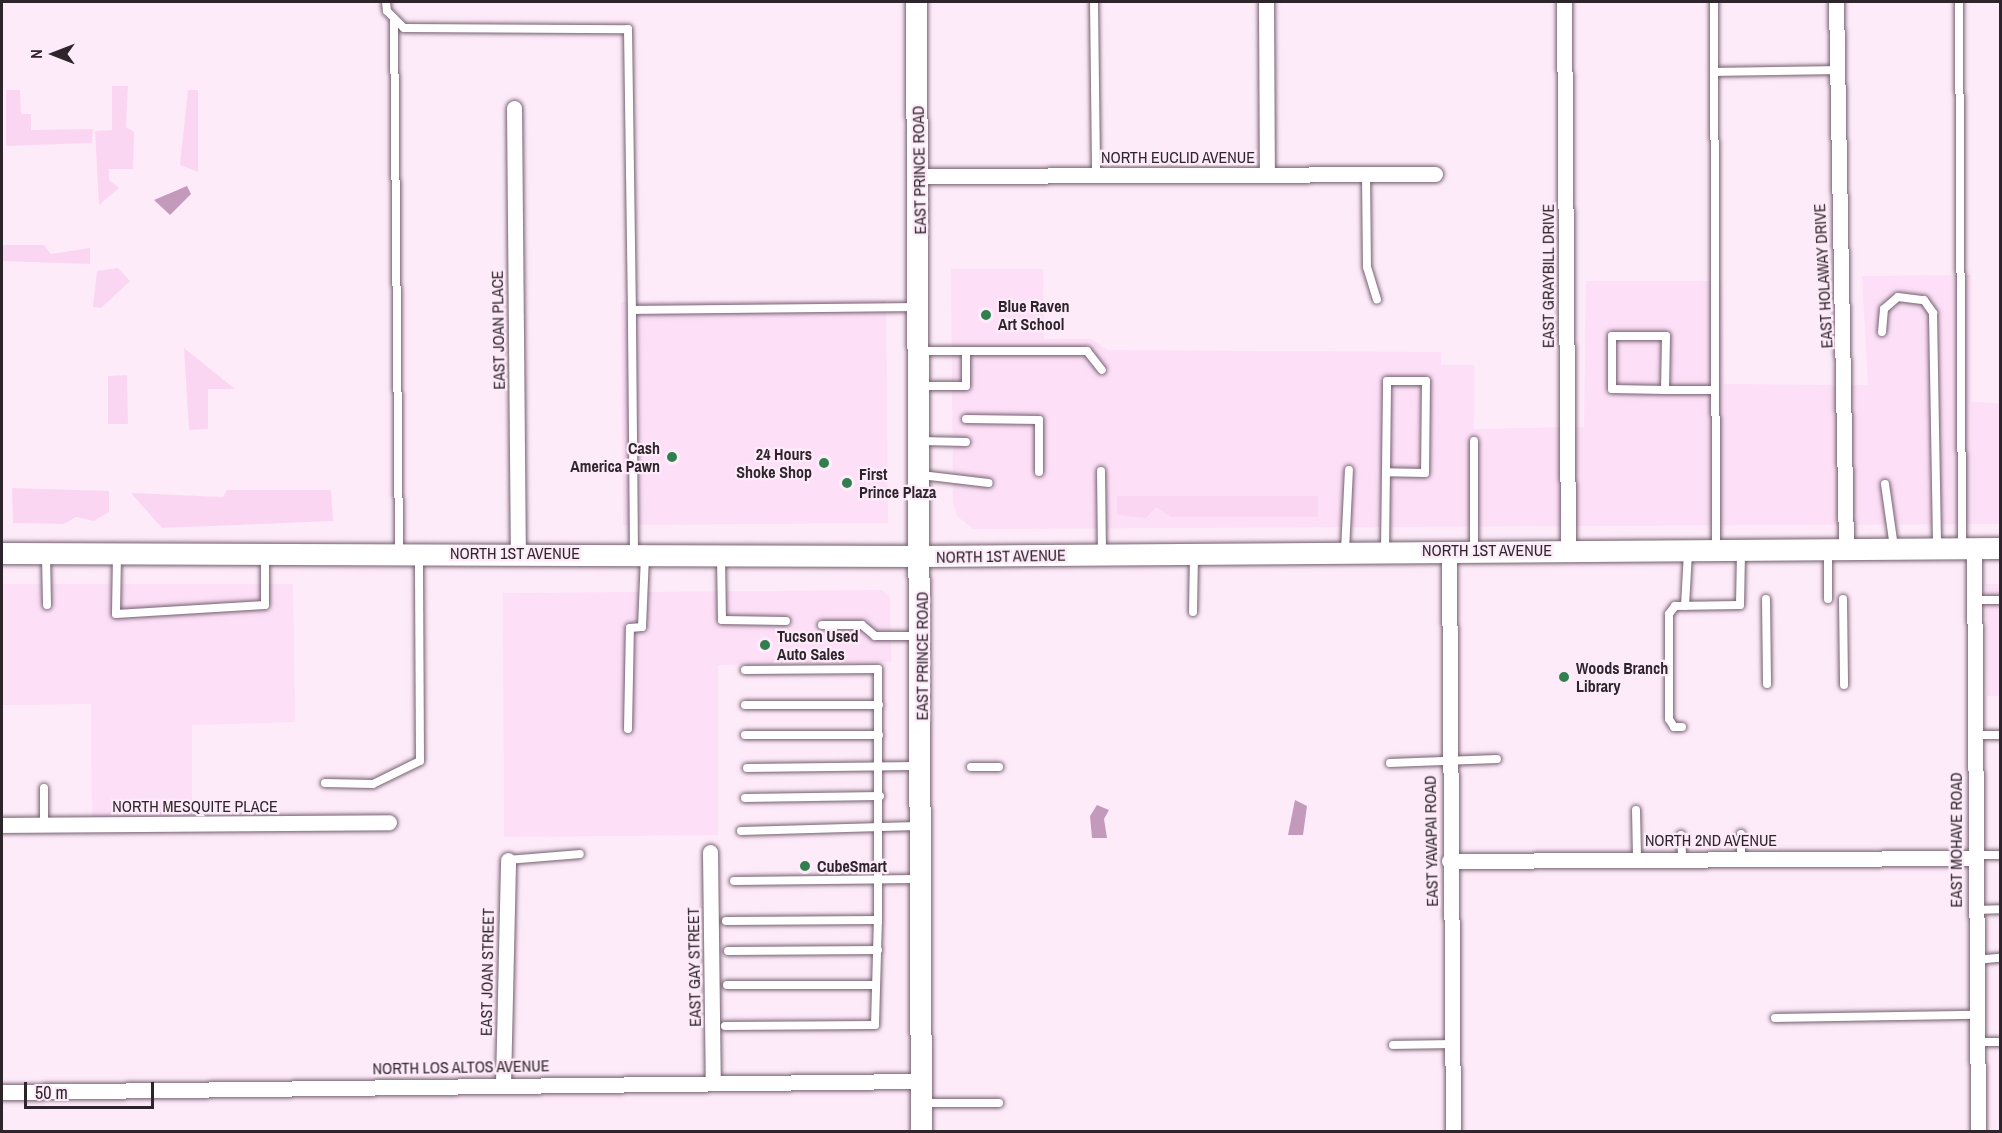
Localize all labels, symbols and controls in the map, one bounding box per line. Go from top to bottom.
north arrow [24,24,84,84]
text: N [25,49,47,59]
street label: EAST PRINCE ROAD [908,105,930,235]
street label: NORTH EUCLID AVENUE [1101,147,1255,167]
street label: EAST HOLAWAY DRIVE [1810,203,1836,349]
street label: EAST GRAYBILL DRIVE [1538,204,1558,348]
street label: EAST JOAN PLACE [487,270,509,390]
place label: Blue Raven Art School [998,296,1069,334]
marker: Blue Raven Art School [979,308,993,322]
place label: Cash America Pawn [570,438,660,476]
place label: 24 Hours Shoke Shop [736,444,812,482]
marker: Cash America Pawn [665,450,679,464]
marker: 24 Hours Shoke Shop [817,456,831,470]
place label: First Prince Plaza [859,464,936,502]
marker: First Prince Plaza [840,476,854,490]
street label: NORTH 1ST AVENUE [1422,540,1552,560]
street label: NORTH 1ST AVENUE [450,543,580,563]
street label: NORTH 1ST AVENUE [935,545,1067,567]
street label: EAST PRINCE ROAD [912,591,932,721]
place label: Tucson Used Auto Sales [777,626,858,664]
marker: Tucson Used Auto Sales [758,638,772,652]
place label: Woods Branch Library [1576,658,1668,696]
marker: Woods Branch Library [1557,670,1571,684]
street label: EAST MOHAVE ROAD [1946,772,1966,908]
street label: EAST YAVAPAI ROAD [1420,775,1442,907]
street label: NORTH MESQUITE PLACE [112,796,278,816]
street label: NORTH 2ND AVENUE [1645,830,1777,850]
place label: CubeSmart [817,856,887,876]
marker: CubeSmart [798,859,812,873]
street label: EAST GAY STREET [683,907,705,1027]
street label: EAST JOAN STREET [476,908,498,1036]
street label: NORTH LOS ALTOS AVENUE [372,1056,550,1078]
scale bar [27,1070,158,1108]
text: 50 m [35,1080,68,1105]

